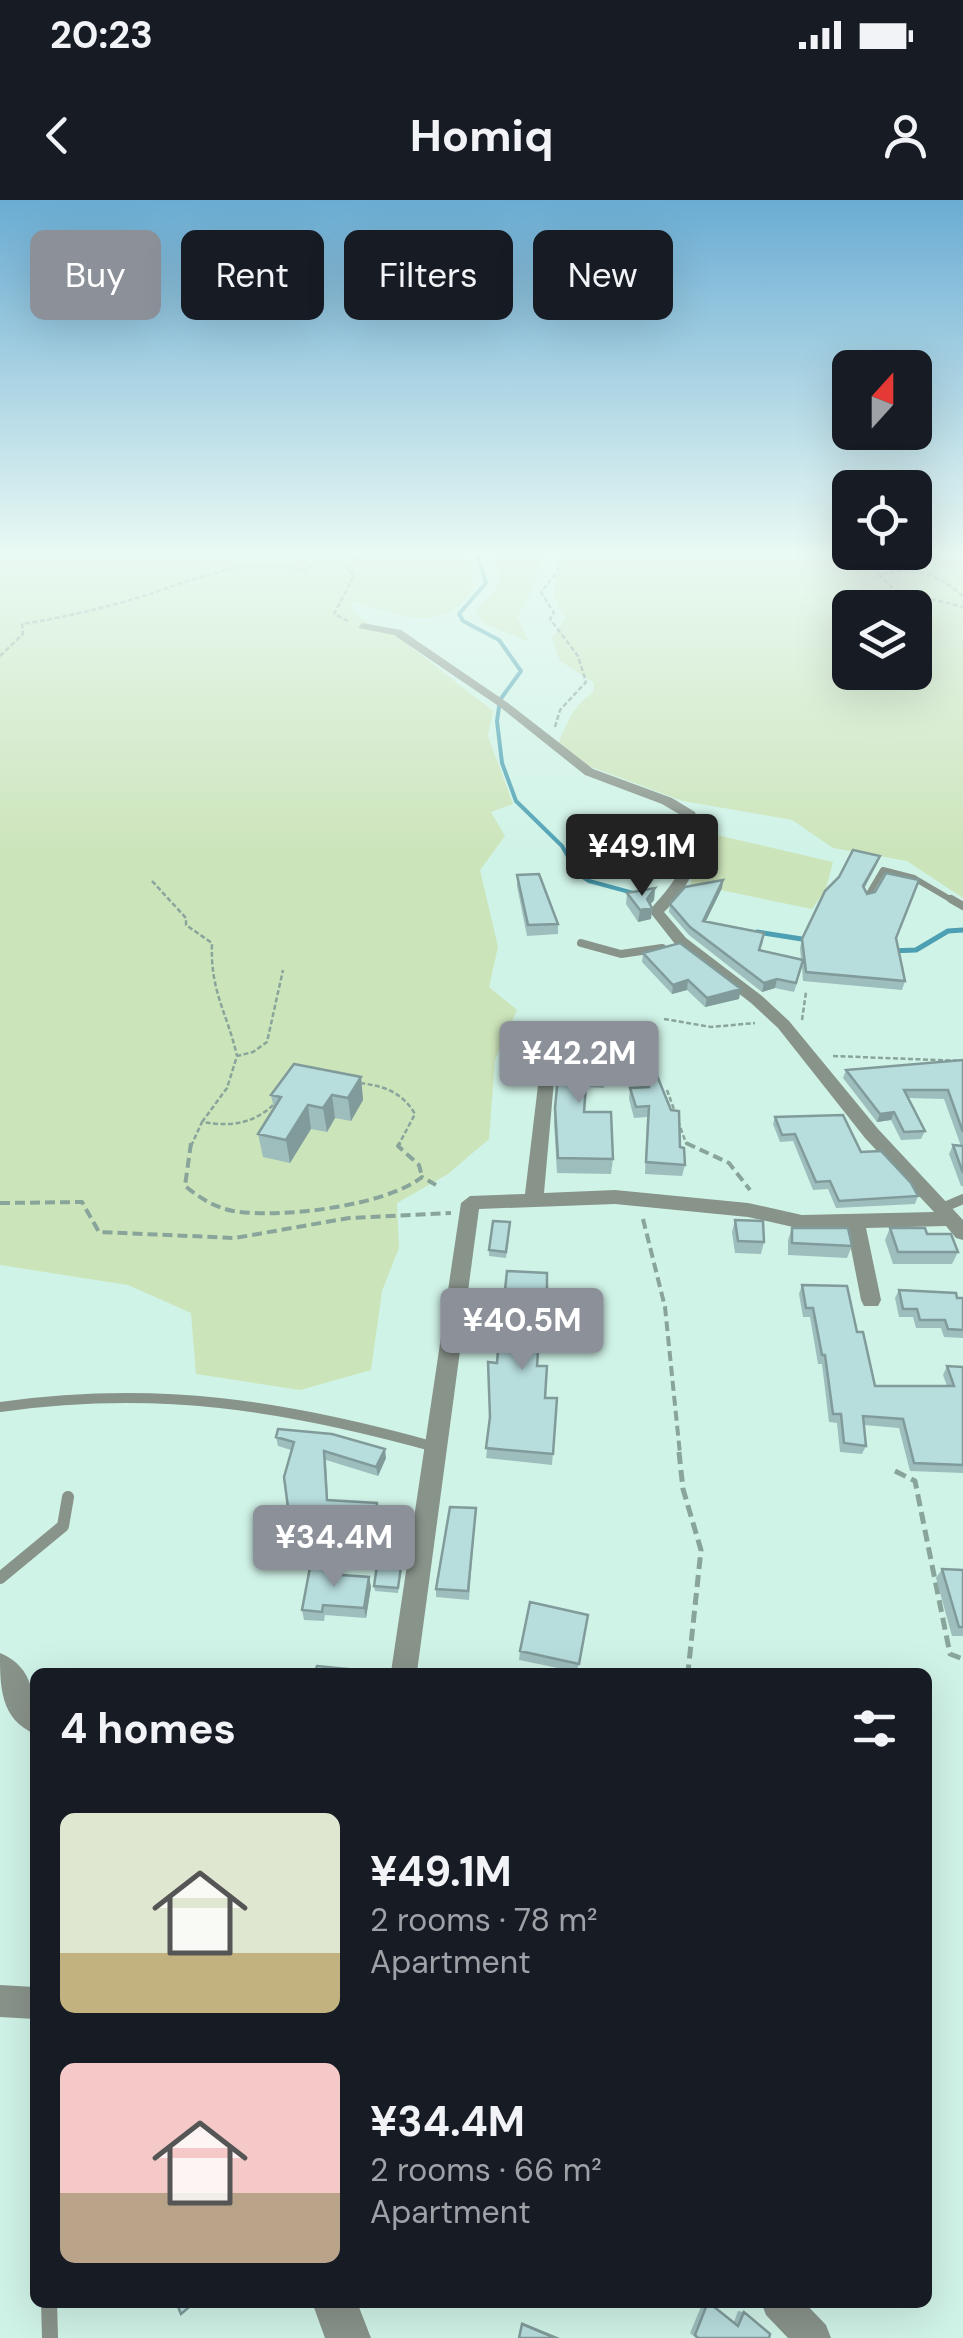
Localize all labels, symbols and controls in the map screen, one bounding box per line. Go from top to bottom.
text: 20:23 [50,10,153,60]
text: Homiq [410,106,553,165]
icon: back [30,108,85,163]
icon: person [878,108,933,163]
chip: Buy [30,230,161,320]
chip: Rent [181,230,324,320]
chip: Filters [344,230,513,320]
chip: New [533,230,673,320]
north arrow [832,350,932,450]
map controls [832,350,932,690]
button: locate [832,470,932,570]
button: layers [832,590,932,690]
pin: ¥49.1M [561,814,723,899]
text: ¥49.1M [588,825,696,867]
pin: ¥42.2M [498,1021,660,1106]
text: ¥42.2M [522,1032,636,1074]
pin: ¥40.5M [441,1288,603,1373]
text: ¥40.5M [462,1299,582,1341]
pin: ¥34.4M [253,1505,415,1590]
text: ¥34.4M [275,1516,393,1558]
text: 4 homes [60,1701,236,1756]
icon: filters [847,1701,902,1756]
text: ¥49.1M [370,1844,512,1899]
icon: home [140,1853,260,1973]
text: 2 rooms · 78 m² [370,1899,598,1941]
text: Apartment [370,1941,531,1983]
text: ¥34.4M [370,2094,525,2149]
icon: home [140,2103,260,2223]
text: 2 rooms · 66 m² [370,2149,602,2191]
text: Apartment [370,2191,531,2233]

